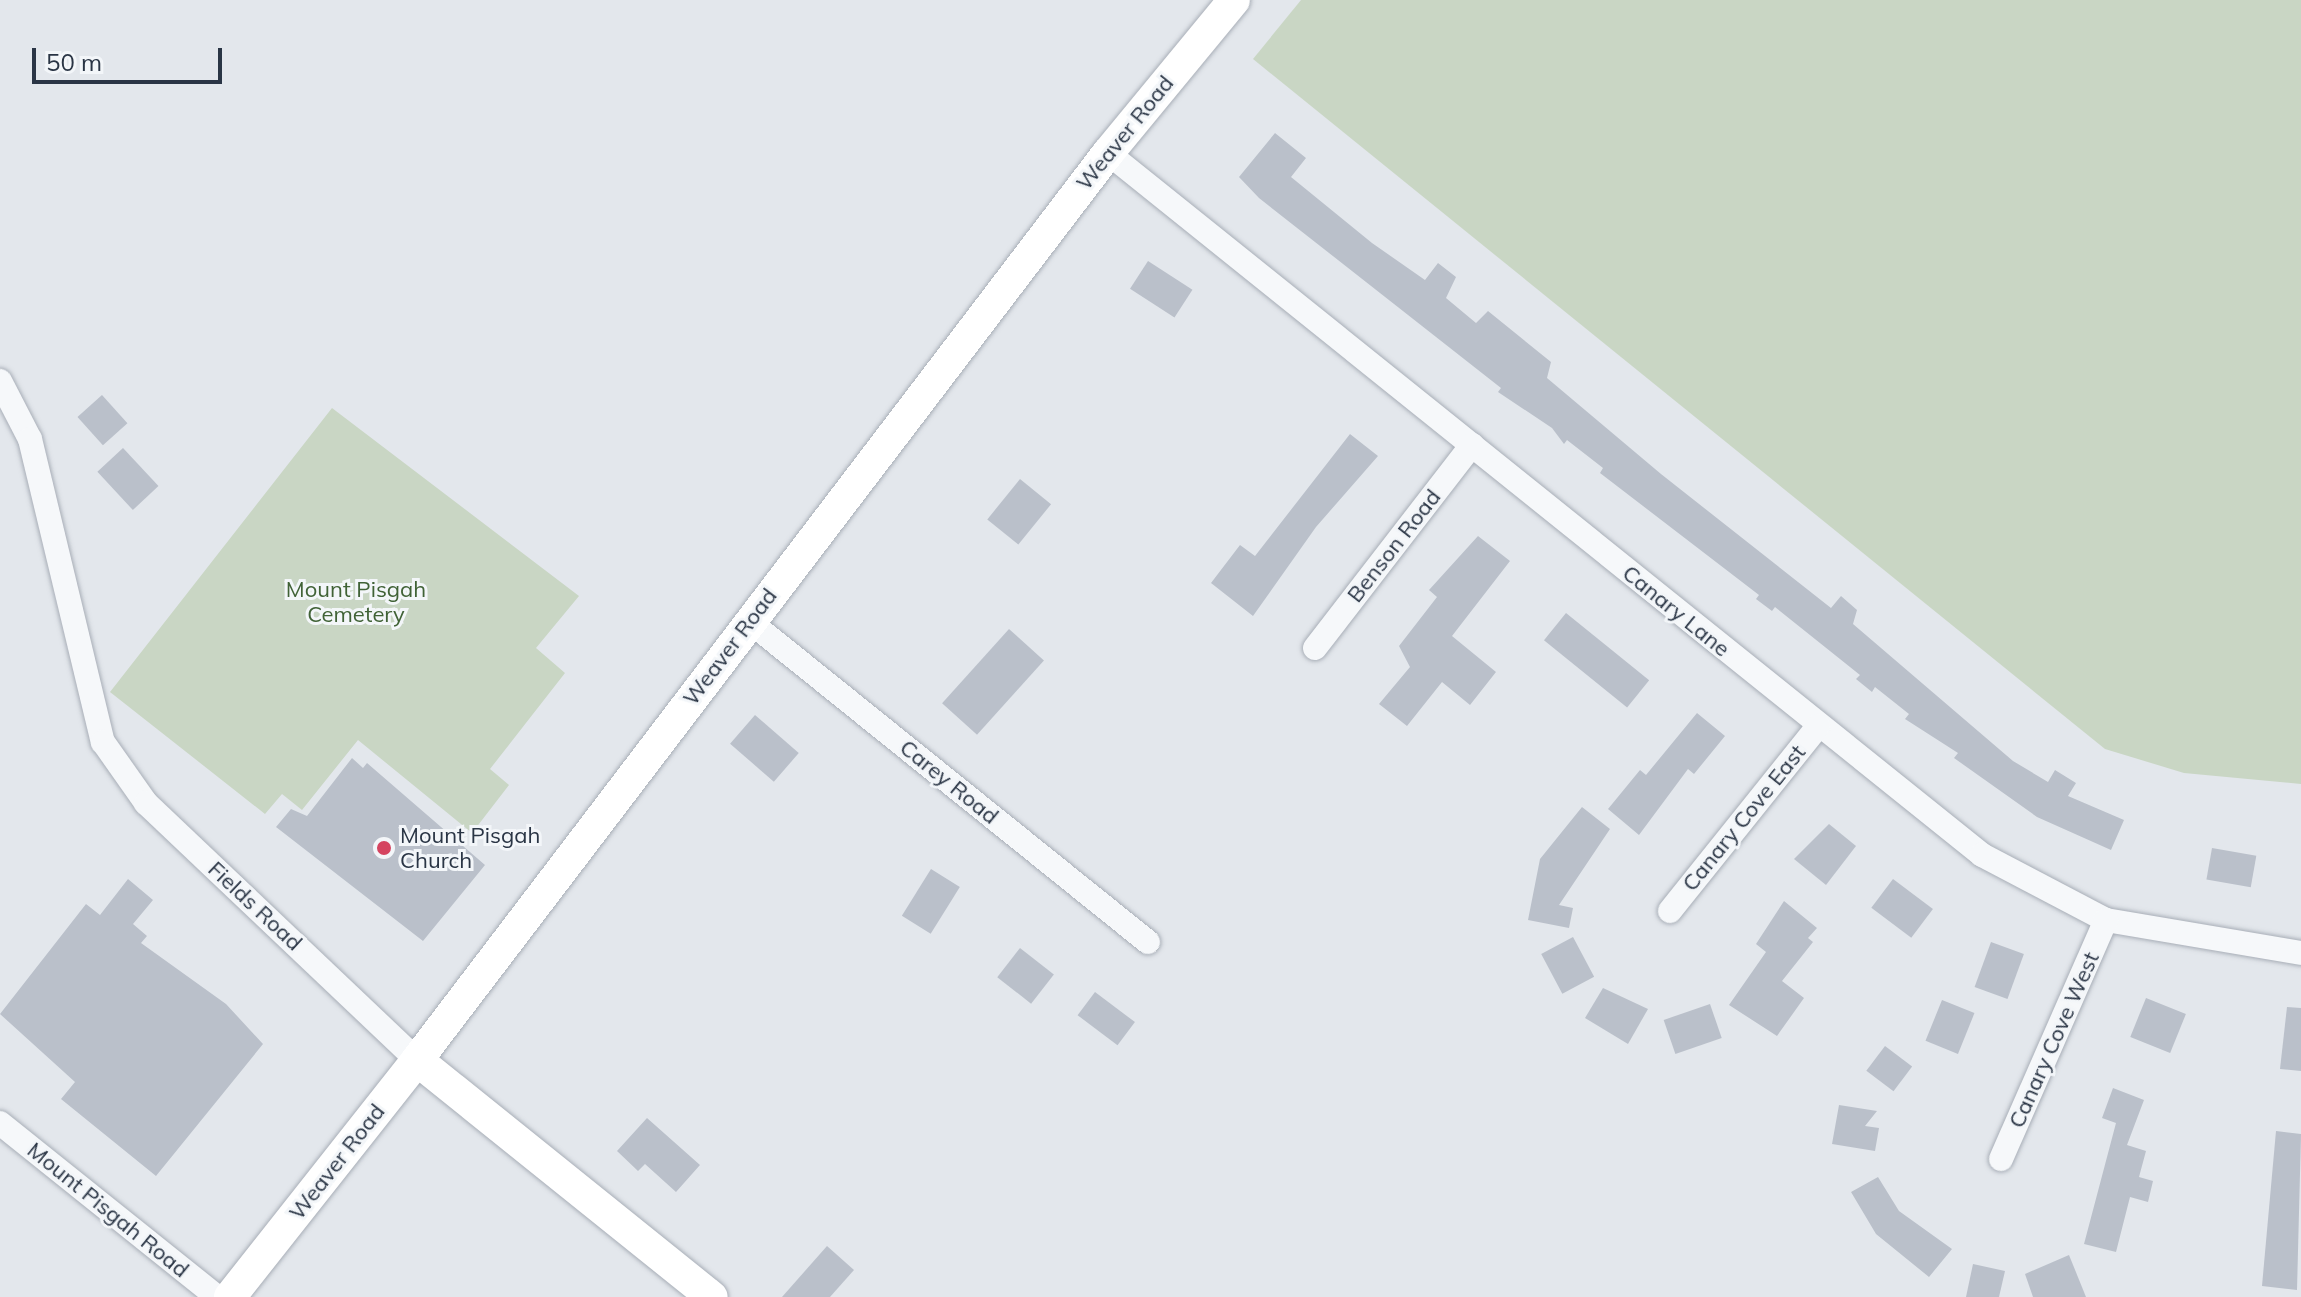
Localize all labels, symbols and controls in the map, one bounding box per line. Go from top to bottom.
scale bar [36,32,226,82]
text: 50 m [46,47,102,77]
street label: Weaver Road [1071,71,1179,195]
street label: Benson Road [1342,484,1446,608]
street label: Canary Lane [1617,560,1735,662]
park label: Mount Pisgah Cemetery [286,576,426,628]
street label: Weaver Road [678,583,782,711]
street label: Carey Road [894,734,1004,830]
street label: Canary Cove East [1677,740,1811,896]
place label: Mount Pisgah Church [400,822,540,874]
marker: Mount Pisgah Church [375,839,393,857]
street label: Fields Road [203,856,307,956]
street label: Canary Cove West [2003,948,2105,1132]
street label: Weaver Road [284,1099,390,1225]
street label: Mount Pisgah Road [22,1137,194,1283]

